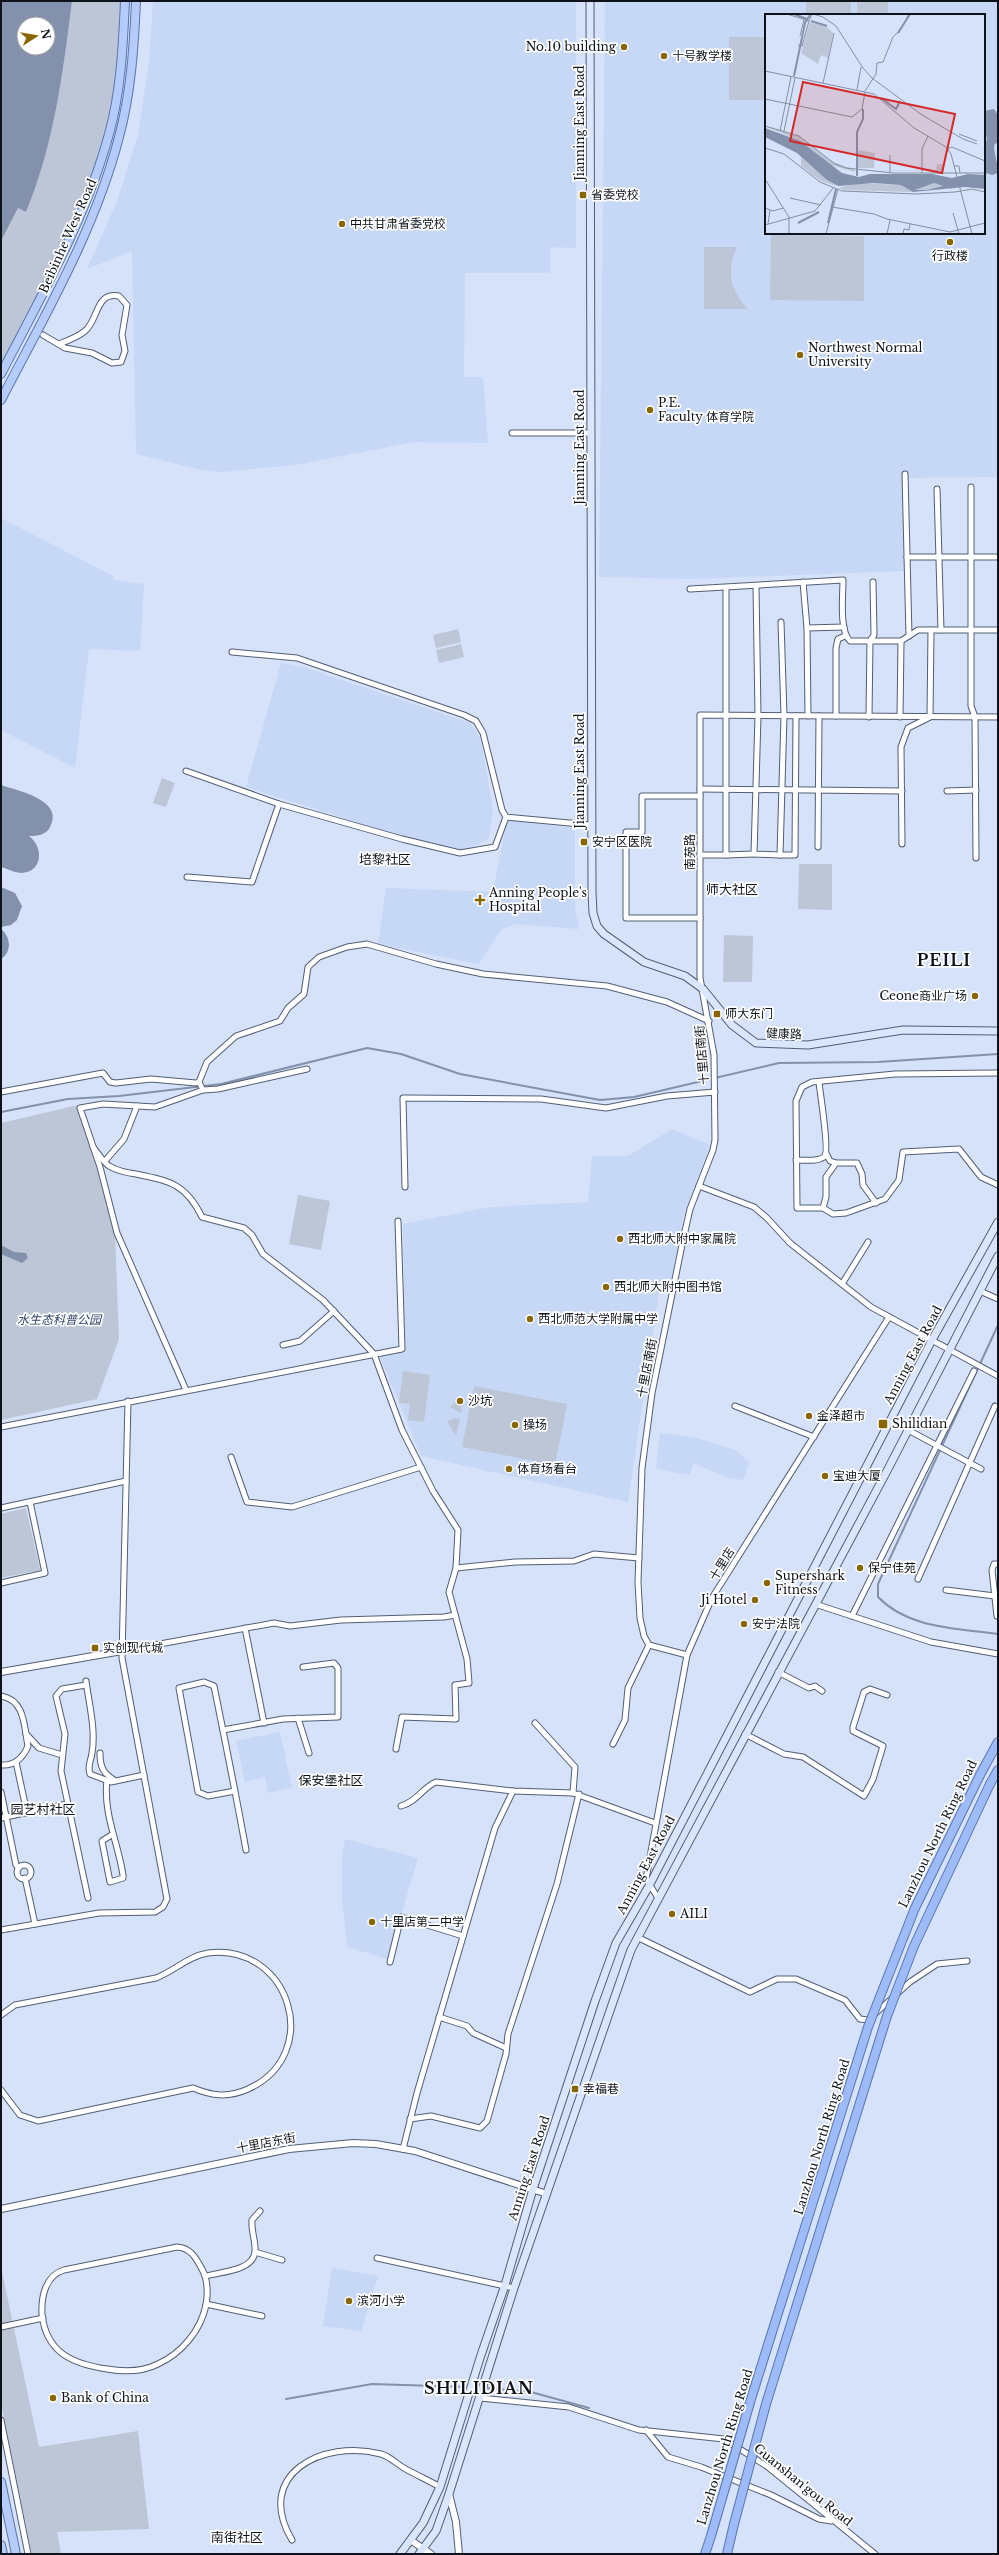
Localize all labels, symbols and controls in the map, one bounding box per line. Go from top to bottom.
inset map [765,14,985,234]
north arrow [16,16,56,56]
text: N [38,27,54,41]
place label: No.10 building [526,39,617,54]
marker: No.10 building [619,42,629,52]
place label: 十号教学楼 [672,48,732,63]
marker: 十号教学楼 [659,51,669,61]
street label: Jianning East Road [572,65,587,183]
street label: Beibinhe West Road [35,176,100,295]
place label: 省委党校 [591,187,639,202]
marker: 省委党校 [578,190,588,200]
place label: 中共甘肃省委党校 [350,216,446,231]
marker: 中共甘肃省委党校 [337,219,347,229]
marker: 行政楼 [945,237,955,247]
place label: 行政楼 [932,248,968,263]
place label: Northwest Normal University [808,340,922,369]
marker: Northwest Normal University [795,350,805,360]
street label: Jianning East Road [572,389,587,507]
place label: P.E. Faculty 体育学院 [658,395,754,424]
marker: P.E. Faculty 体育学院 [645,405,655,415]
street label: Jianning East Road [572,713,587,831]
place label: 安宁区医院 [592,834,652,849]
street label: 南苑路 [682,834,697,870]
marker: 安宁区医院 [579,837,589,847]
district label: 培黎社区 [359,851,411,868]
district label: 师大社区 [706,881,758,898]
place label: Anning People's Hospital [488,885,587,914]
marker: Anning People's Hospital [474,894,486,906]
district label: PEILI [917,950,971,970]
place label: Ceone商业广场 [880,988,967,1003]
marker: Ceone商业广场 [970,991,980,1001]
place label: 师大东门 [725,1006,773,1021]
marker: 师大东门 [712,1009,722,1019]
street label: 十里店南街 [691,1024,712,1086]
street label: 健康路 [766,1025,802,1042]
place label: 西北师大附中家属院 [628,1231,736,1246]
marker: 西北师大附中家属院 [615,1234,625,1244]
place label: 西北师大附中图书馆 [614,1279,722,1294]
marker: 西北师大附中图书馆 [601,1282,611,1292]
street label: Anning East Road [880,1303,945,1407]
place label: 西北师范大学附属中学 [538,1311,658,1326]
park label: 水生态科普公园 [17,1312,103,1327]
marker: 西北师范大学附属中学 [525,1314,535,1324]
street label: 十里店南街 [633,1337,660,1399]
place label: 沙坑 [468,1393,492,1408]
marker: 沙坑 [455,1396,465,1406]
place label: 金泽超市 [817,1408,865,1423]
marker: 金泽超市 [804,1411,814,1421]
place label: Shilidian [892,1416,947,1431]
place label: 操场 [523,1417,547,1432]
marker: Shilidian [877,1418,889,1430]
marker: 操场 [510,1420,520,1430]
place label: 体育场看台 [517,1461,577,1476]
marker: 体育场看台 [504,1464,514,1474]
place label: 宝迪大厦 [833,1468,881,1483]
marker: 宝迪大厦 [820,1471,830,1481]
street label: 十里店 [706,1544,737,1583]
place label: 保宁佳苑 [868,1560,916,1575]
marker: 保宁佳苑 [855,1563,865,1573]
place label: Supershark Fitness [775,1568,846,1597]
marker: Supershark Fitness [762,1578,772,1588]
place label: Ji Hotel [699,1592,747,1607]
marker: Ji Hotel [750,1595,760,1605]
place label: 安宁法院 [752,1616,800,1631]
marker: 安宁法院 [739,1619,749,1629]
place label: 实创现代城 [103,1640,163,1655]
marker: 实创现代城 [90,1643,100,1653]
street label: Lanzhou North Ring Road [895,1758,980,1910]
district label: 保安堡社区 [298,1772,364,1789]
district label: 园艺村社区 [10,1801,76,1818]
street label: Anning East Road [613,1813,678,1917]
place label: AILI [679,1906,708,1921]
marker: AILI [667,1909,677,1919]
place label: 十里店第二中学 [380,1914,464,1929]
marker: 十里店第二中学 [367,1917,377,1927]
street label: Lanzhou North Ring Road [791,2057,852,2217]
place label: 幸福巷 [583,2081,619,2096]
marker: 幸福巷 [570,2084,580,2094]
street label: Anning East Road [504,2114,553,2223]
street label: 十里店东街 [235,2129,297,2156]
place label: 滨河小学 [357,2293,405,2308]
marker: 滨河小学 [344,2296,354,2306]
street label: Lanzhou North Ring Road [694,2367,755,2527]
district label: SHILIDIAN [424,2378,534,2398]
place label: Bank of China [61,2390,149,2405]
marker: Bank of China [48,2393,58,2403]
street label: Guanshan'gou Road [751,2440,856,2529]
district label: 南街社区 [211,2529,263,2546]

